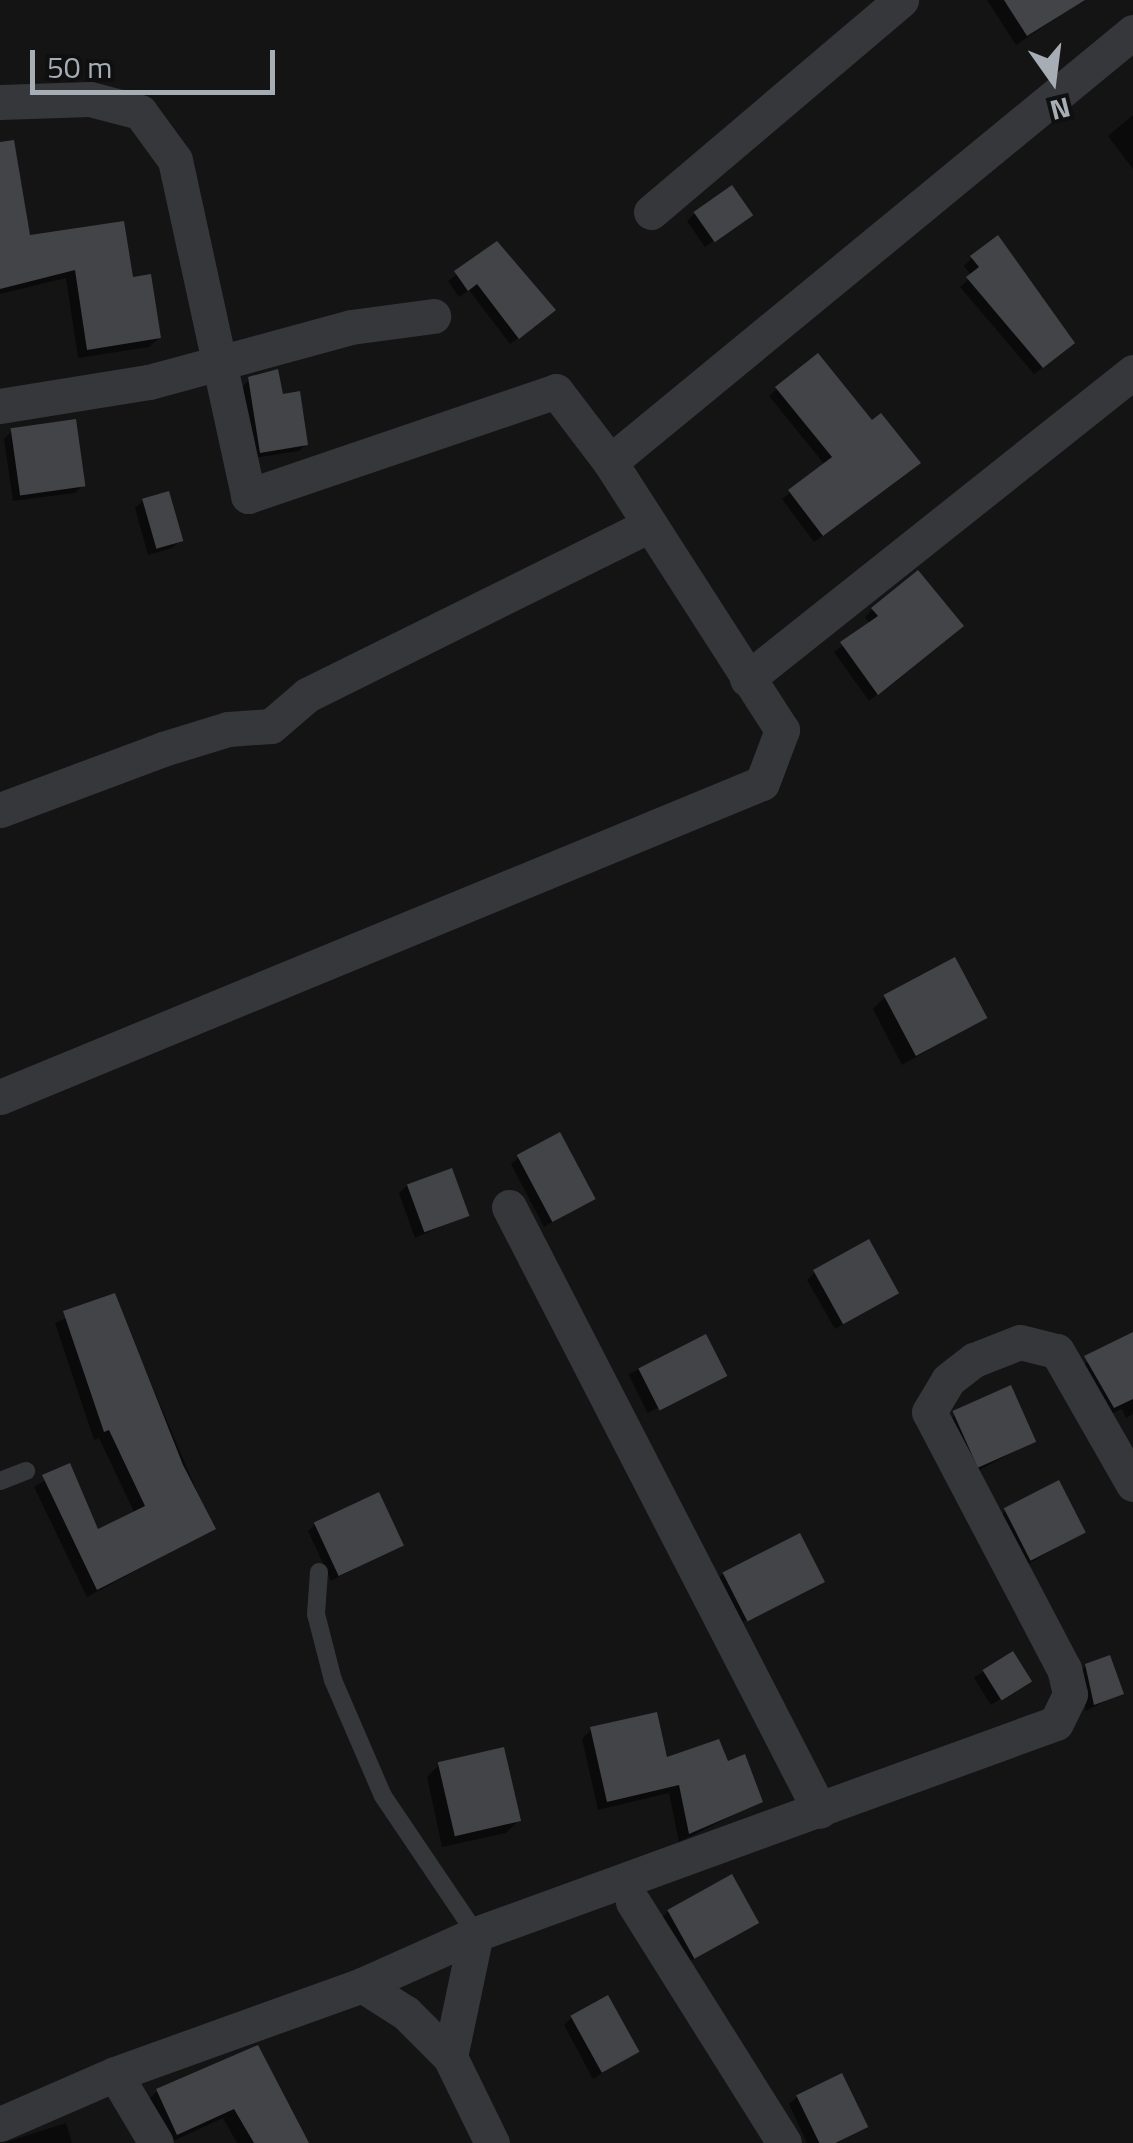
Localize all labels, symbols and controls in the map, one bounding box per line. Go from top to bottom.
scale bar [35,30,280,92]
north arrow [1003,30,1103,130]
text: 50 m [47,44,112,90]
text: N [1046,86,1075,133]

